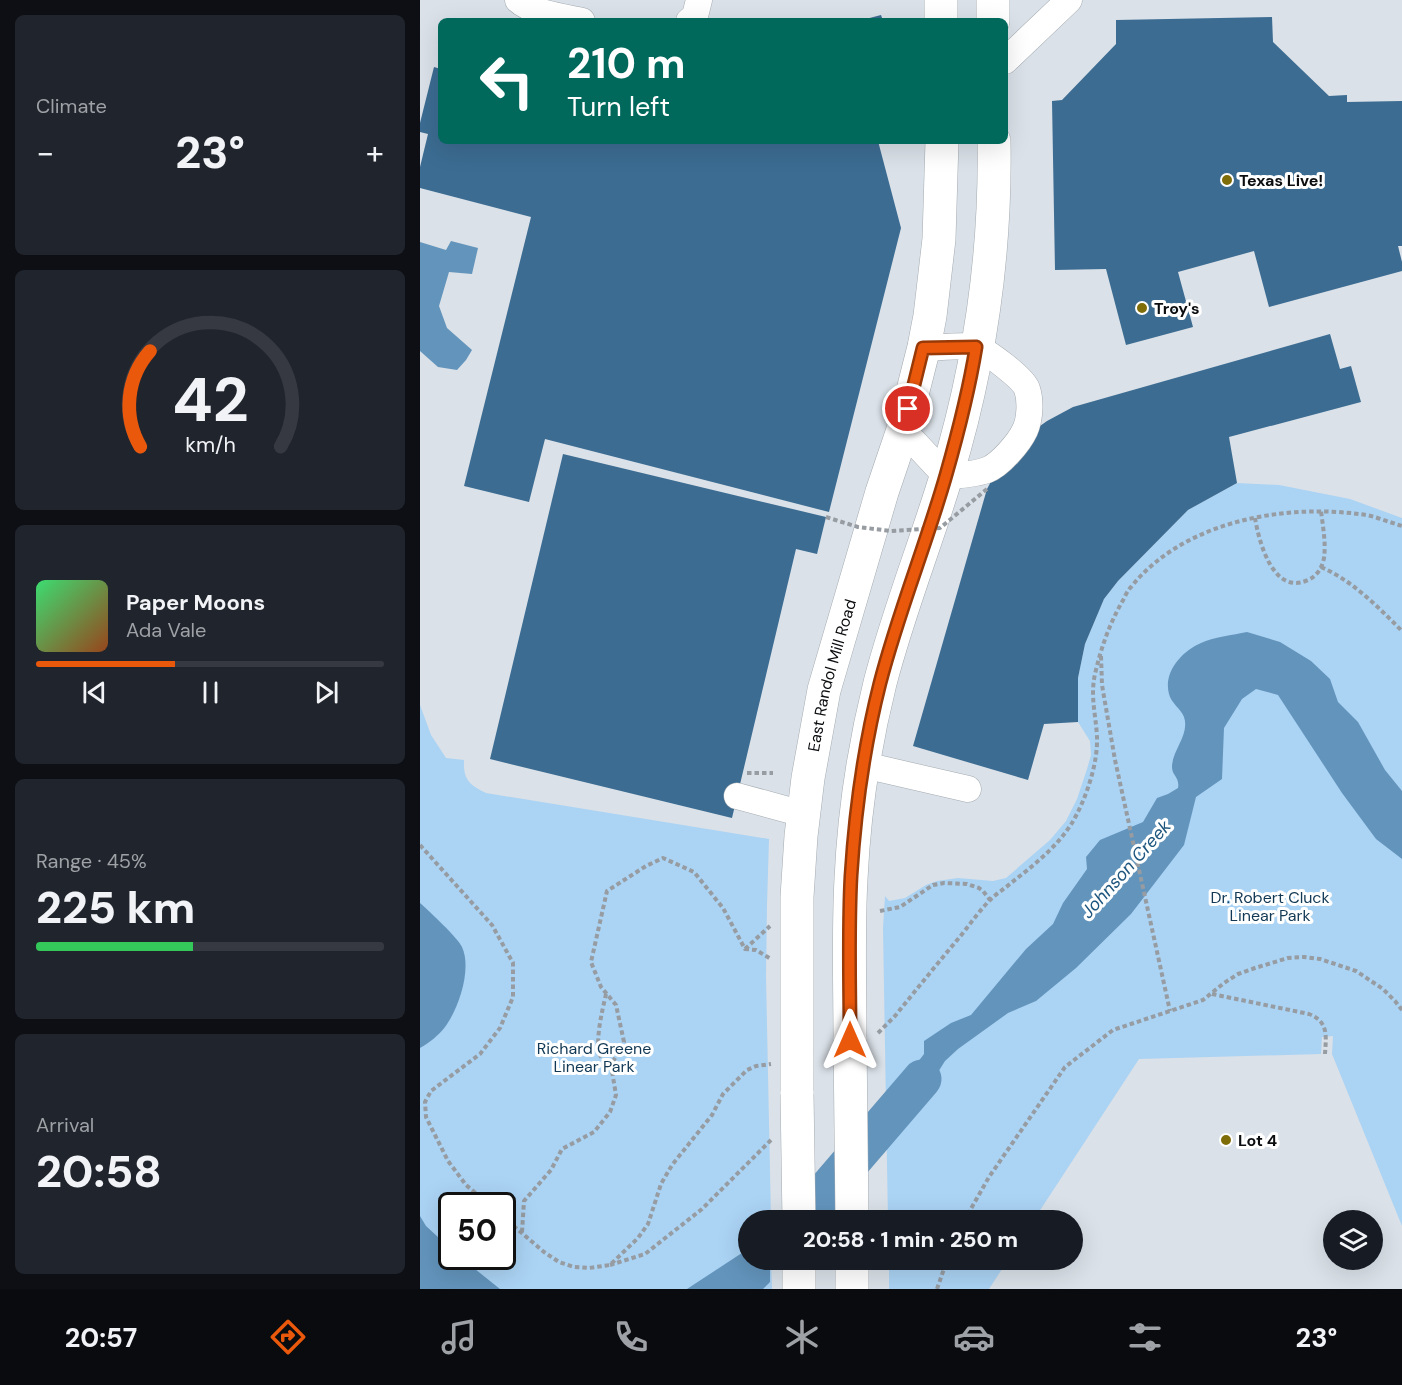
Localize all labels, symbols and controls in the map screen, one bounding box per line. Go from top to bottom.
text: 210 m [567,36,685,91]
icon: left [468,42,546,120]
text: Turn left [567,89,670,124]
text: Climate [36,93,107,119]
text: 23° [175,123,245,182]
text: − [36,131,54,174]
text: + [366,131,384,174]
place label: Texas Live! [1239,170,1323,191]
marker: Texas Live! [1220,173,1234,187]
place label: Troy's [1154,298,1200,319]
marker: Troy's [1135,301,1149,315]
text: 42 [172,359,248,440]
pin [882,383,933,434]
icon: arrive [891,392,924,425]
text: km/h [185,431,235,459]
text: Paper Moons [126,588,265,617]
street label: East Randol Mill Road [803,597,861,753]
text: Ada Vale [126,617,206,643]
icon: previous [78,676,111,709]
icon: pause [194,676,227,709]
icon: next [310,676,343,709]
water label: Johnson Creek [1076,814,1177,923]
text: Range · 45% [36,848,147,874]
text: 225 km [36,878,195,937]
park label: Dr. Robert Cluck Linear Park [1210,887,1330,926]
position arrow [818,1008,882,1072]
park label: Richard Greene Linear Park [537,1038,651,1077]
text: Arrival [36,1112,94,1138]
place label: Lot 4 [1238,1130,1277,1151]
marker: Lot 4 [1219,1133,1233,1147]
text: 20:58 [36,1142,162,1201]
speed limit sign: 50 [438,1192,516,1270]
map controls [1323,1210,1383,1270]
button: layers [1323,1210,1383,1270]
text: 20:58 · 1 min · 250 m [803,1225,1018,1254]
icon: directions [267,1316,309,1358]
icon: music [438,1316,480,1358]
icon: phone [610,1316,652,1358]
icon: climate [781,1316,823,1358]
icon: car [953,1316,995,1358]
icon: filters [1124,1316,1166,1358]
text: 20:57 [65,1320,137,1355]
text: 23° [1296,1320,1337,1355]

